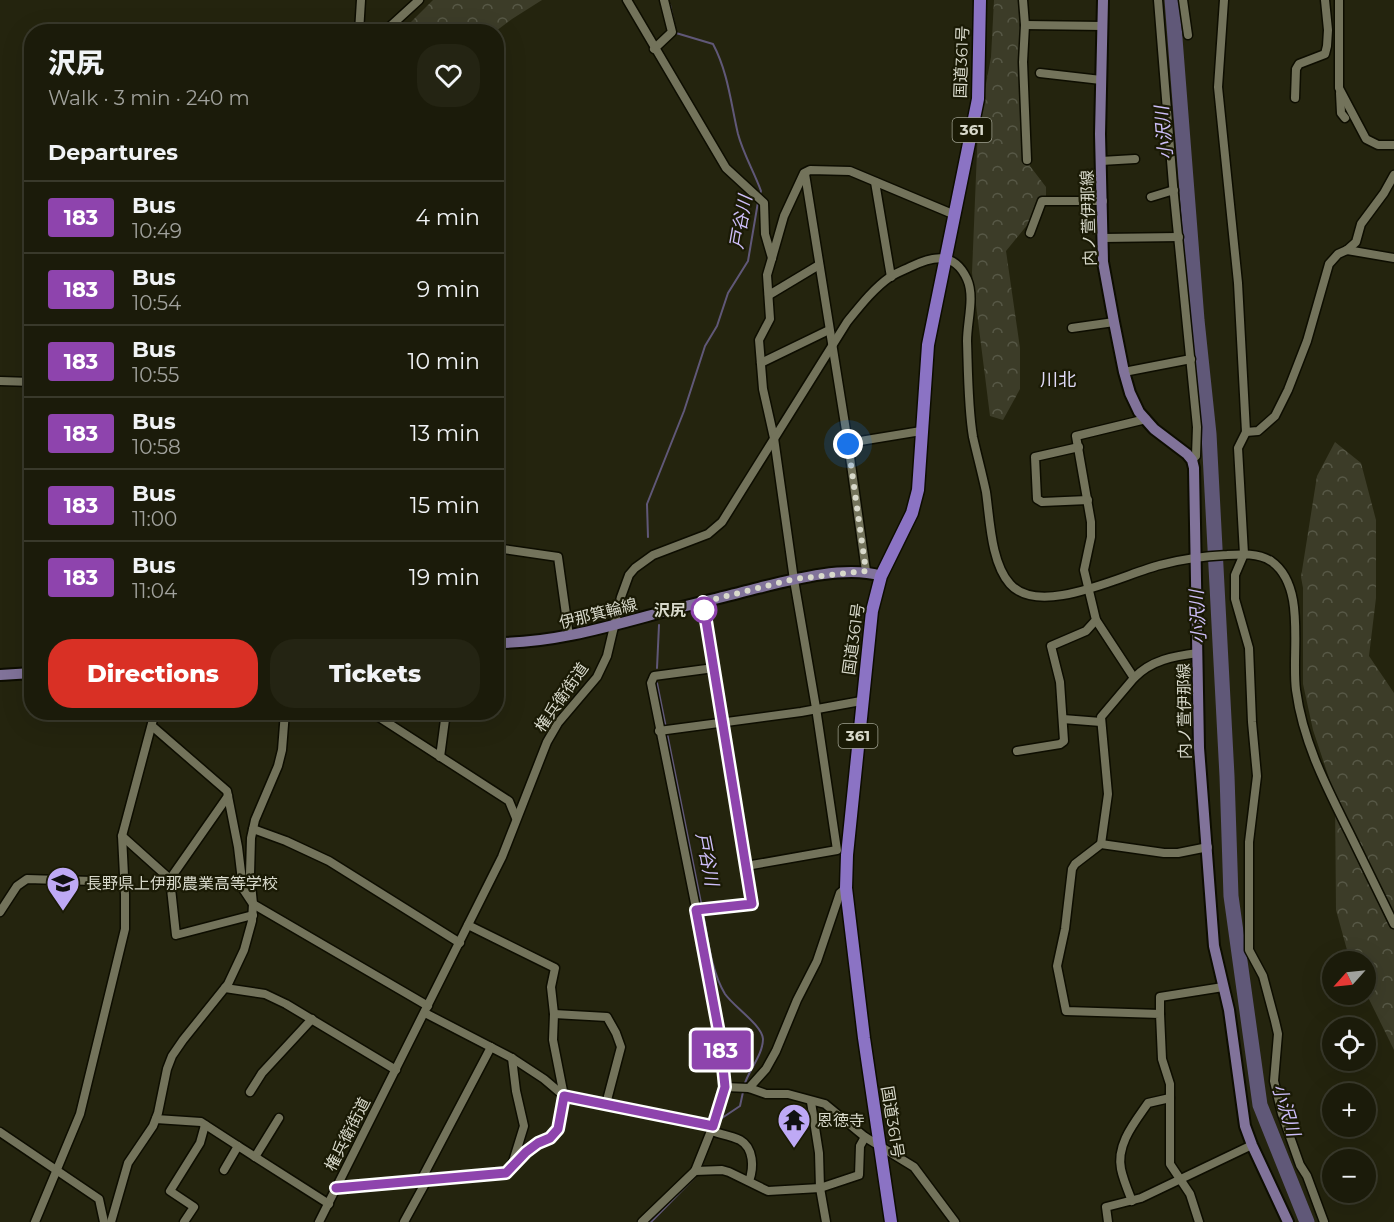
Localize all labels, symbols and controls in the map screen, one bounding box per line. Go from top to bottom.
street label: 国道361号 [951,25,972,99]
button: heart [417,44,480,107]
text: 沢尻 [48,46,104,80]
text: Walk · 3 min · 240 m [48,86,250,110]
water label: 小沢川 [1151,103,1177,161]
road number: 361 [952,118,992,142]
text: Departures [48,139,178,166]
street label: 内ノ萱伊那線 [1077,170,1100,266]
text: Bus [132,192,176,219]
water label: 戸谷川 [725,192,757,250]
text: 4 min [416,204,480,231]
text: 183 [64,205,98,230]
text: 10:49 [132,219,182,243]
text: Bus [132,264,176,291]
text: 9 min [417,276,480,303]
text: 183 [64,277,98,302]
text: 10:54 [132,291,181,315]
text: Bus [132,336,176,363]
text: 10 min [408,348,480,375]
text: 183 [64,349,98,374]
text: 10:55 [132,363,179,387]
district label: 川北 [1040,369,1076,391]
text: Bus [132,408,176,435]
text: 13 min [410,420,480,447]
text: 183 [64,421,98,446]
your location [833,429,863,459]
text: 10:58 [132,435,181,459]
text: Bus [132,480,176,507]
text: 15 min [410,492,480,519]
text: 183 [64,493,98,518]
text: 11:00 [132,507,177,531]
text: Bus [132,552,176,579]
text: 19 min [409,564,480,591]
text: 183 [64,565,98,590]
text: 11:04 [132,579,177,603]
water label: 小沢川 [1185,587,1210,645]
street label: 伊那箕輪線 [557,595,639,632]
marker: 沢尻 [691,597,717,623]
place label: 沢尻 [654,601,686,620]
street label: 国道361号 [839,602,868,676]
button: Directions [48,639,258,708]
button: Tickets [270,639,480,708]
street label: 権兵衛街道 [531,659,592,736]
street label: 内ノ萱伊那線 [1174,663,1195,759]
road number: 361 [838,724,878,748]
water label: 戸谷川 [691,830,723,890]
school or university icon: 長野県上伊那農業高等学校 [45,865,81,912]
place label: 長野県上伊那農業高等学校 [86,874,278,893]
north arrow [1322,951,1376,1005]
map controls [1322,951,1376,1203]
button: locate [1322,1017,1376,1071]
line badge: 183 [686,1030,756,1070]
text: 183 [704,1038,738,1063]
water label: 小沢川 [1268,1081,1305,1141]
button: + [1322,1083,1376,1137]
street label: 国道361号 [877,1085,908,1159]
street label: 権兵衛街道 [321,1094,374,1174]
temple icon: 恩徳寺 [776,1102,812,1149]
place label: 恩徳寺 [817,1111,865,1130]
button: − [1322,1149,1376,1203]

